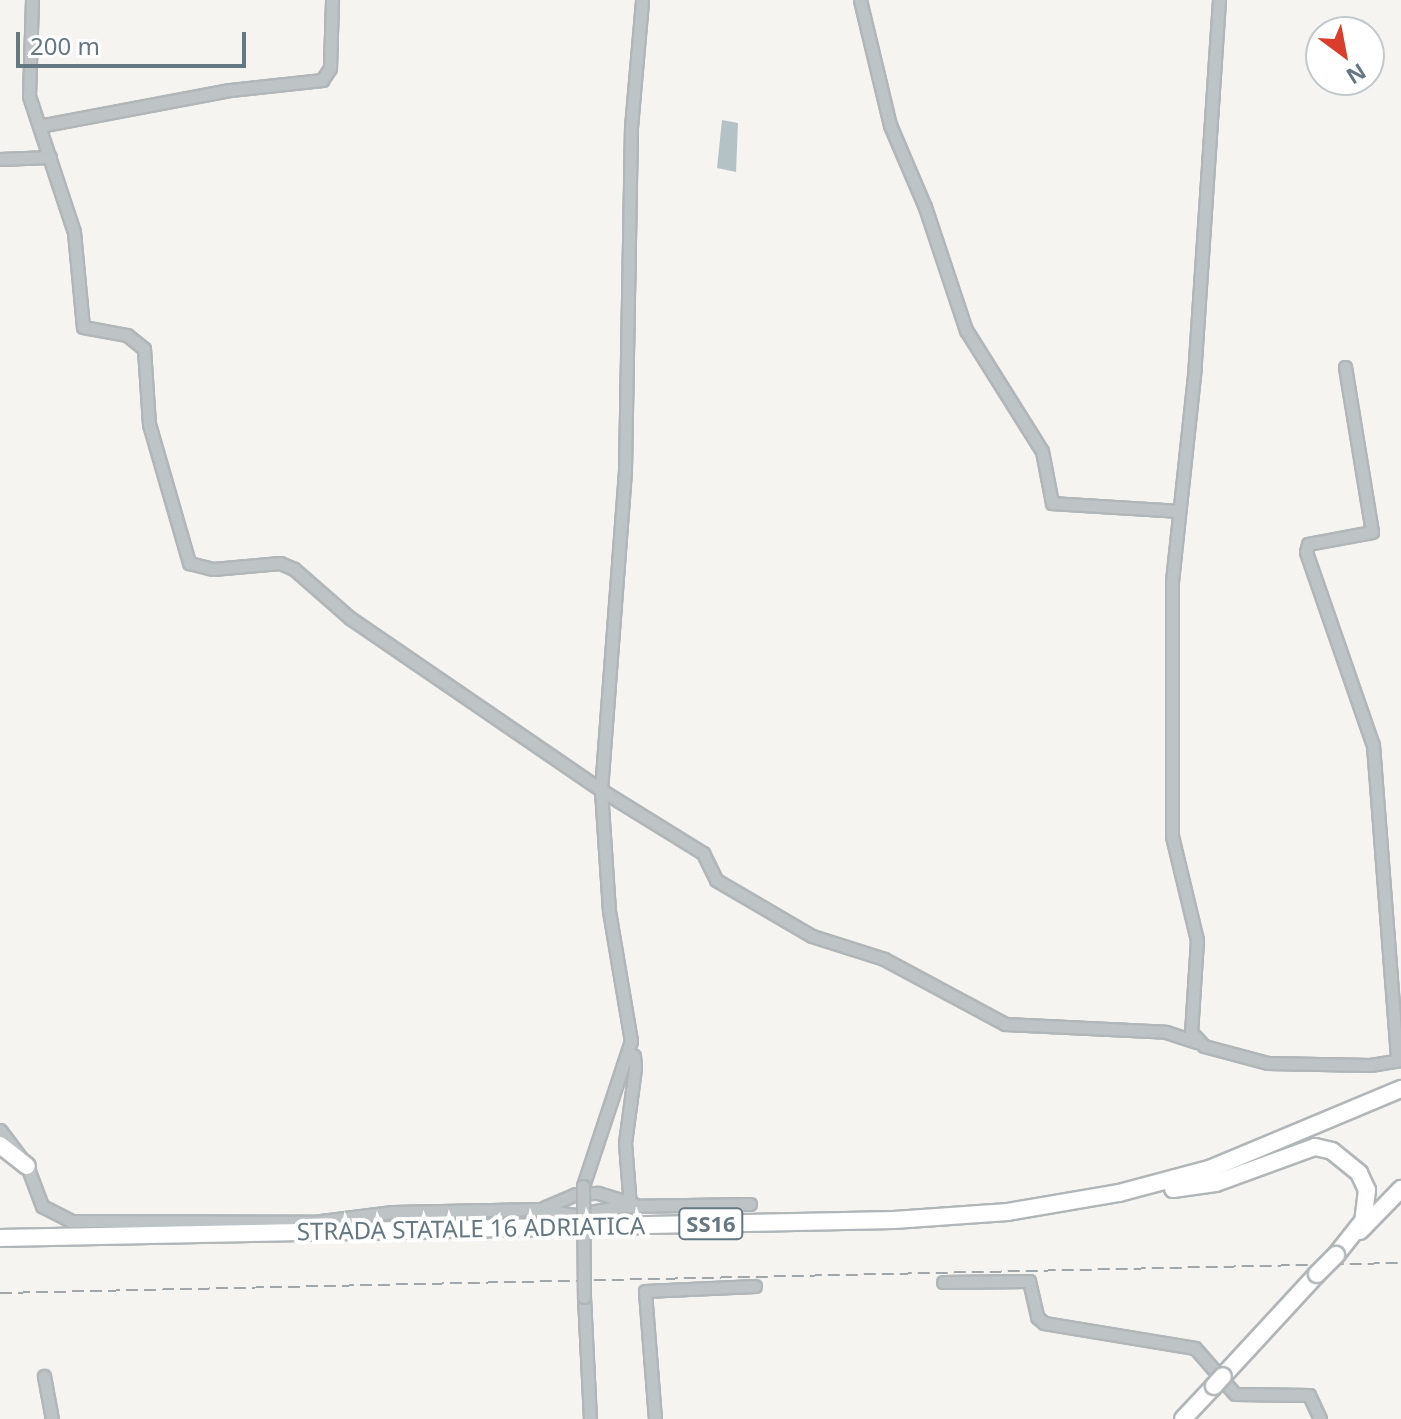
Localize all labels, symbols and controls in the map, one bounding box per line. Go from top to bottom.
scale bar [20,16,250,66]
north arrow [1305,16,1385,96]
text: 200 m [30,29,100,62]
text: N [1341,57,1372,92]
road number: SS16 [677,1206,745,1242]
street label: STRADA STATALE 16 ADRIATICA [297,1211,645,1245]

